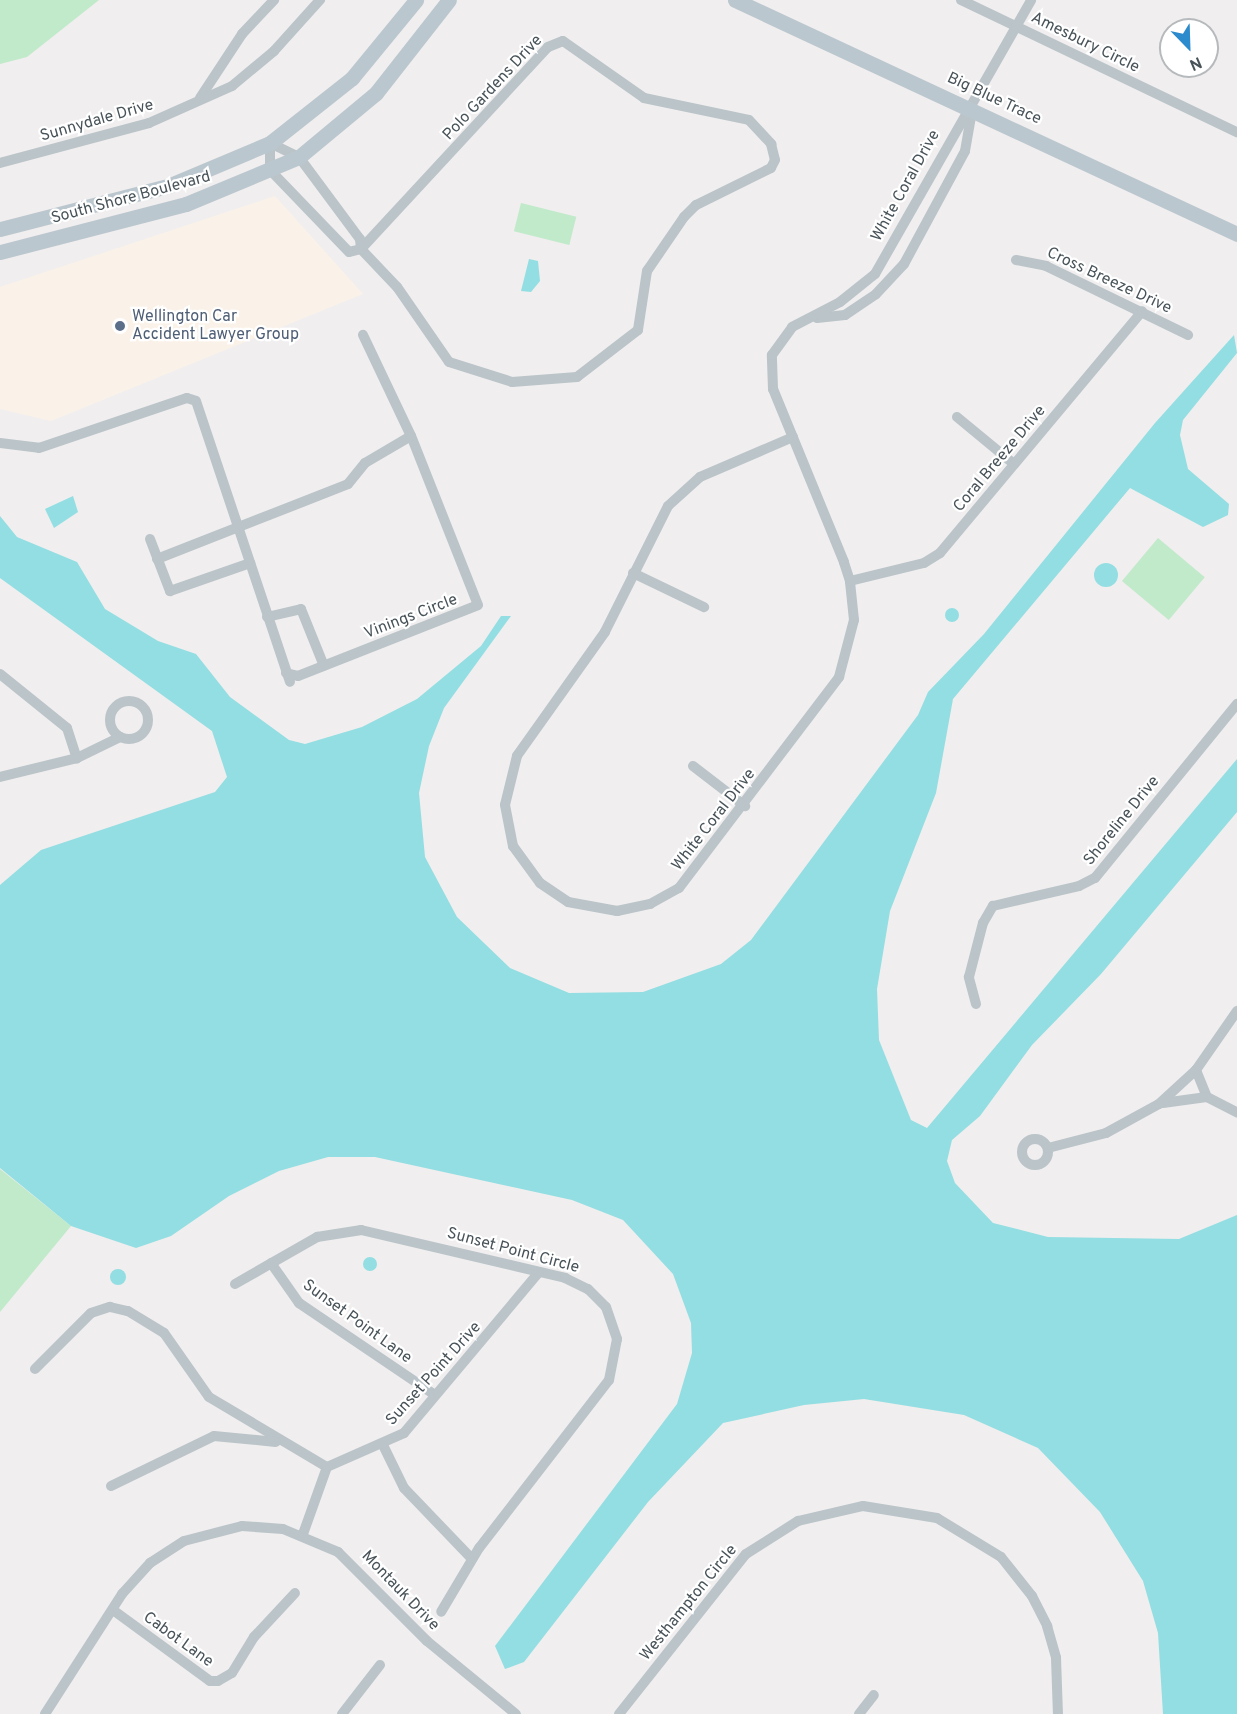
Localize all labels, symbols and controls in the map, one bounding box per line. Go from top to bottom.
street label: Amesbury Circle [1028,8,1142,78]
north arrow [1159,18,1219,78]
street label: Polo Gardens Drive [439,31,547,145]
text: N [1186,51,1204,74]
street label: Big Blue Trace [943,69,1045,129]
street label: Sunnydale Drive [38,96,156,146]
street label: White Coral Drive [867,127,945,245]
street label: South Shore Boulevard [49,168,213,228]
street label: Cross Breeze Drive [1044,244,1174,318]
place label: Wellington Car Accident Lawyer Group [132,307,299,345]
marker: Wellington Car Accident Lawyer Group [113,319,127,333]
street label: Coral Breeze Drive [950,402,1050,516]
street label: Vinings Circle [362,590,460,644]
street label: White Coral Drive [668,765,760,875]
street label: Shoreline Drive [1080,772,1164,870]
street label: Sunset Point Circle [445,1224,581,1278]
street label: Sunset Point Lane [299,1276,415,1368]
street label: Sunset Point Drive [382,1318,486,1430]
street label: Westhampton Circle [636,1541,742,1665]
street label: Montauk Drive [357,1547,443,1635]
street label: Cabot Lane [139,1608,217,1672]

